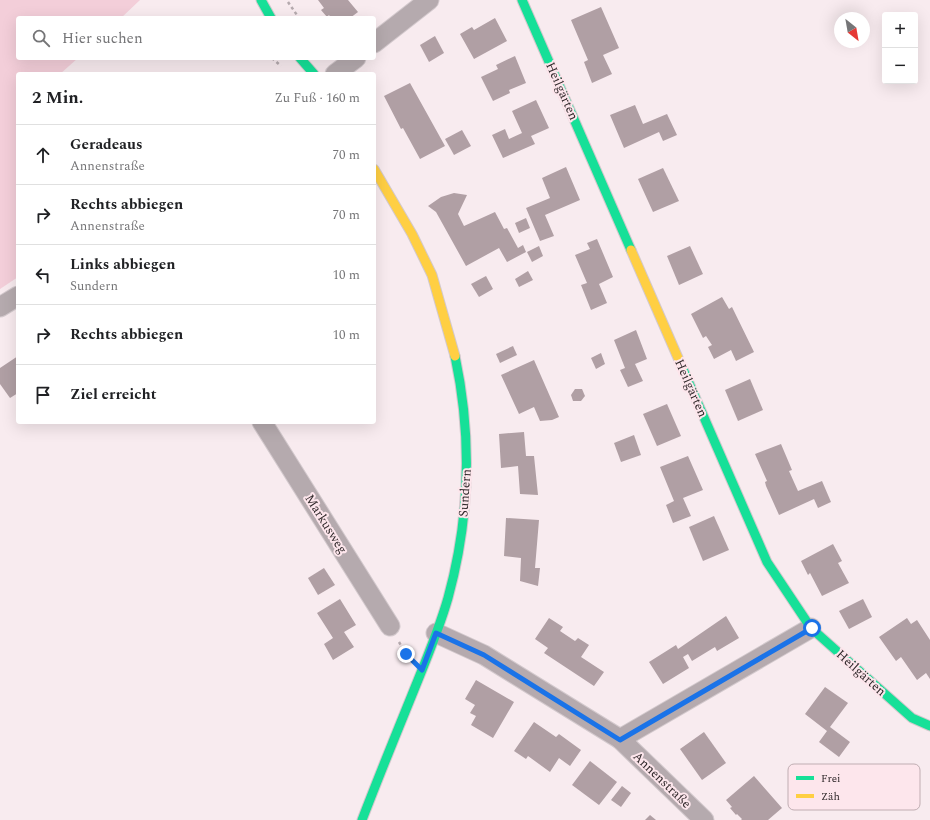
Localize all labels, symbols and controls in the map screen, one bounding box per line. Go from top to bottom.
north arrow [834,12,870,48]
map controls [882,12,918,84]
button: + [882,12,918,48]
search box [16,16,376,60]
icon: search [30,27,52,49]
text: Hier suchen [62,27,143,50]
button: − [882,48,918,84]
street label: Heilgärten [540,59,584,124]
text: 2 Min. [32,85,83,111]
text: Zu Fuß · 160 m [274,88,360,108]
text: Geradeaus [70,133,142,156]
icon: ahead [32,144,54,166]
text: 70 m [333,145,360,165]
text: Annenstraße [70,156,145,176]
text: Rechts abbiegen [70,193,183,216]
icon: right [32,204,54,226]
text: 70 m [333,205,360,225]
text: Annenstraße [70,216,145,236]
text: Links abbiegen [70,253,175,276]
icon: left [32,264,54,286]
text: 10 m [333,265,360,285]
text: Sundern [70,276,118,296]
text: Rechts abbiegen [70,323,183,346]
icon: right [32,324,54,346]
text: 10 m [333,325,360,345]
street label: Heilgärten [669,356,713,421]
text: Ziel erreicht [70,383,156,406]
icon: arrive [32,384,54,406]
street label: Sundern [453,468,477,518]
street label: Markusweg [300,490,352,558]
route start [803,619,821,637]
route end [397,645,415,663]
street label: Heilgärten [831,645,891,701]
street label: Annenstraße [628,747,696,813]
legend [788,764,920,810]
text: Frei [821,770,841,787]
text: Zäh [821,788,840,805]

